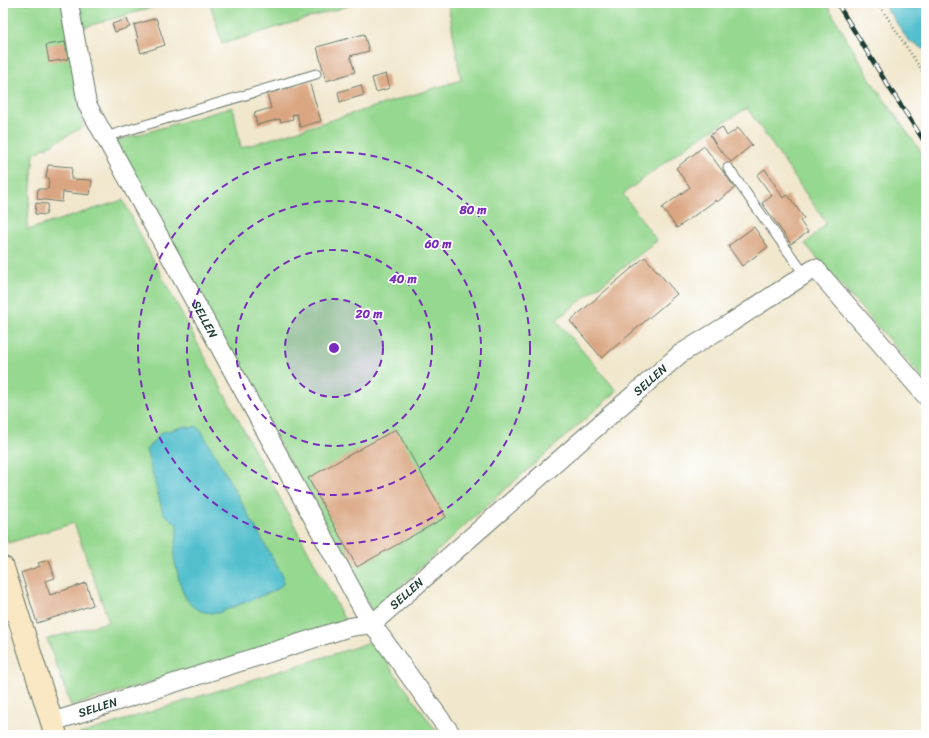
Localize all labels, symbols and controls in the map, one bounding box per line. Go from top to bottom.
text: 80 m [458,199,487,221]
text: 60 m [424,233,452,255]
text: 40 m [388,268,417,290]
street label: SELLEN [185,296,224,343]
text: 20 m [355,303,383,325]
centre of rings [327,341,341,355]
street label: SELLEN [628,358,673,402]
street label: SELLEN [384,572,430,615]
street label: SELLEN [75,691,121,724]

